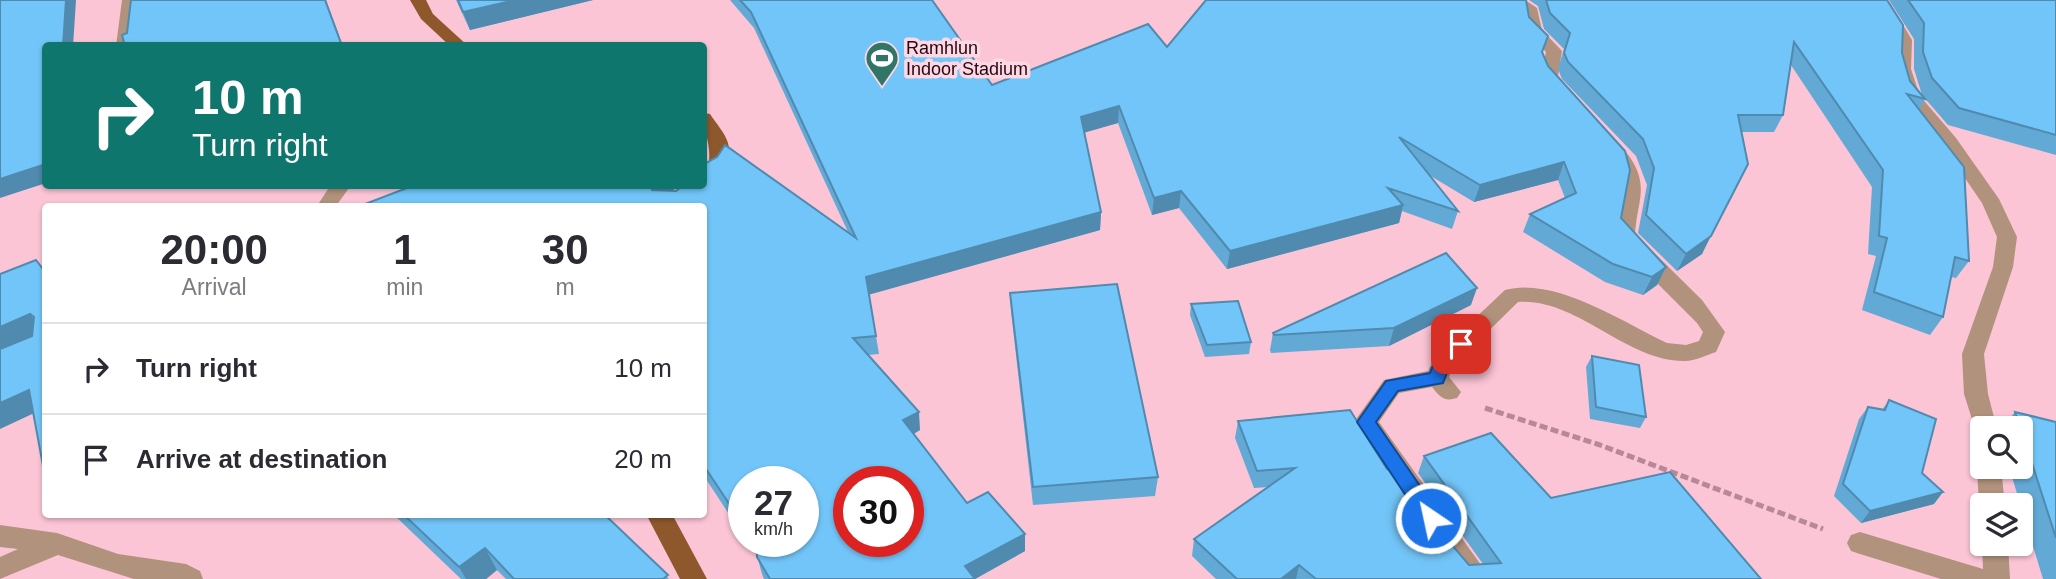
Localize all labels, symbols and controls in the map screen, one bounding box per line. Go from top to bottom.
place label: Ramhlun Indoor Stadium [906,38,1028,79]
sports icon: Ramhlun Indoor Stadium [863,39,901,88]
icon: right [77,70,168,161]
text: 10 m [192,70,304,124]
text: Turn right [192,127,328,163]
text: 20:00 [160,226,268,273]
text: 1 [393,226,417,273]
text: 30 [542,226,589,273]
text: Arrival [182,274,247,300]
text: min [386,274,423,300]
text: m [556,274,575,300]
pin [1431,314,1491,374]
icon: arrive [1442,325,1480,363]
icon: right [77,350,115,388]
text: Turn right [136,353,257,383]
text: 10 m [614,353,672,383]
map controls [1970,416,2033,556]
button: search [1970,416,2033,479]
icon: arrive [77,441,115,479]
text: Arrive at destination [136,444,387,474]
text: 20 m [614,444,672,474]
speed limit sign: 30 [833,466,924,557]
position arrow [1394,481,1468,555]
text: 27 [754,483,793,522]
button: layers [1970,493,2033,556]
text: km/h [754,519,793,539]

